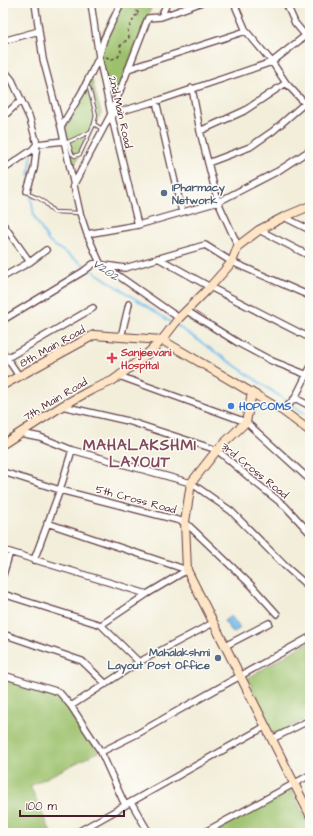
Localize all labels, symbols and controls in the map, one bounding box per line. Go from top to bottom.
street label: 2nd Main Road [105,75,136,150]
place label: 1Pharmacy Network [172,180,226,208]
marker: 1Pharmacy Network [159,188,169,198]
water label: V202 [89,255,123,286]
street label: 8th Main Road [17,322,88,371]
place label: Sanjeevani Hospital [120,345,172,374]
marker: Sanjeevani Hospital [106,352,118,364]
street label: 7th Main Road [20,374,91,425]
place label: HOPCOMS [238,399,291,414]
marker: HOPCOMS [226,401,236,411]
district label: MAHALAKSHMI LAYOUT [83,435,197,473]
street label: 3rd Cross Road [218,439,292,502]
street label: 5th Cross Road [94,482,178,518]
place label: Mahalakshmi Layout Post Office [108,645,210,675]
marker: Mahalakshmi Layout Post Office [213,653,223,663]
scale bar [20,792,124,818]
text: 100 m [26,798,57,815]

